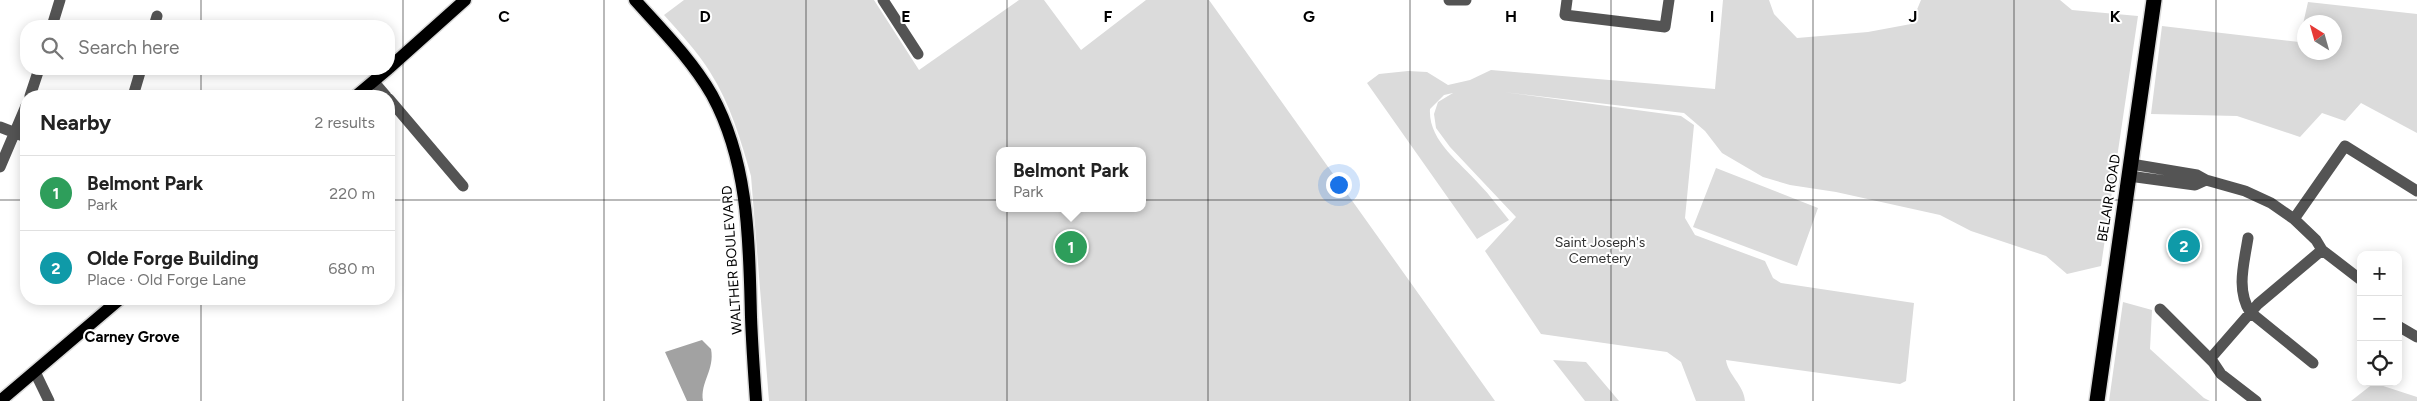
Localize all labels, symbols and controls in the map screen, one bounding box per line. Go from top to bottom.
text: C [498,7,510,26]
text: D [699,7,711,26]
text: E [901,7,911,26]
text: F [1104,7,1113,26]
text: G [1303,7,1315,26]
text: H [1505,7,1517,26]
text: I [1710,7,1714,26]
text: J [1909,7,1917,26]
text: K [2110,7,2121,26]
north arrow [2297,15,2342,60]
search box [20,20,395,75]
icon: search [38,34,66,62]
text: Search here [78,36,180,59]
text: Nearby [40,110,111,135]
text: 2 results [315,113,375,132]
popup [996,147,1146,212]
street label: BELAIR ROAD [2094,153,2124,243]
text: Belmont Park [1013,159,1129,182]
text: Belmont Park [87,172,203,195]
your location [1326,172,1352,198]
text: Park [1013,182,1043,201]
text: 1 [53,184,59,203]
text: 220 m [329,184,375,203]
street label: WALTHER BOULEVARD [718,185,746,335]
text: Park [87,195,117,214]
pin: 2 [2168,227,2200,265]
pin: 1 [1055,228,1087,266]
park label: Saint Joseph's Cemetery [1555,234,1645,267]
text: Olde Forge Building [87,247,259,270]
map controls [2357,251,2402,386]
button: + [2357,251,2402,296]
text: 2 [51,259,61,278]
text: 680 m [328,259,375,278]
text: Place · Old Forge Lane [87,270,246,289]
button: − [2357,296,2402,341]
district label: Carney Grove [85,328,180,346]
button: locate [2357,341,2402,386]

